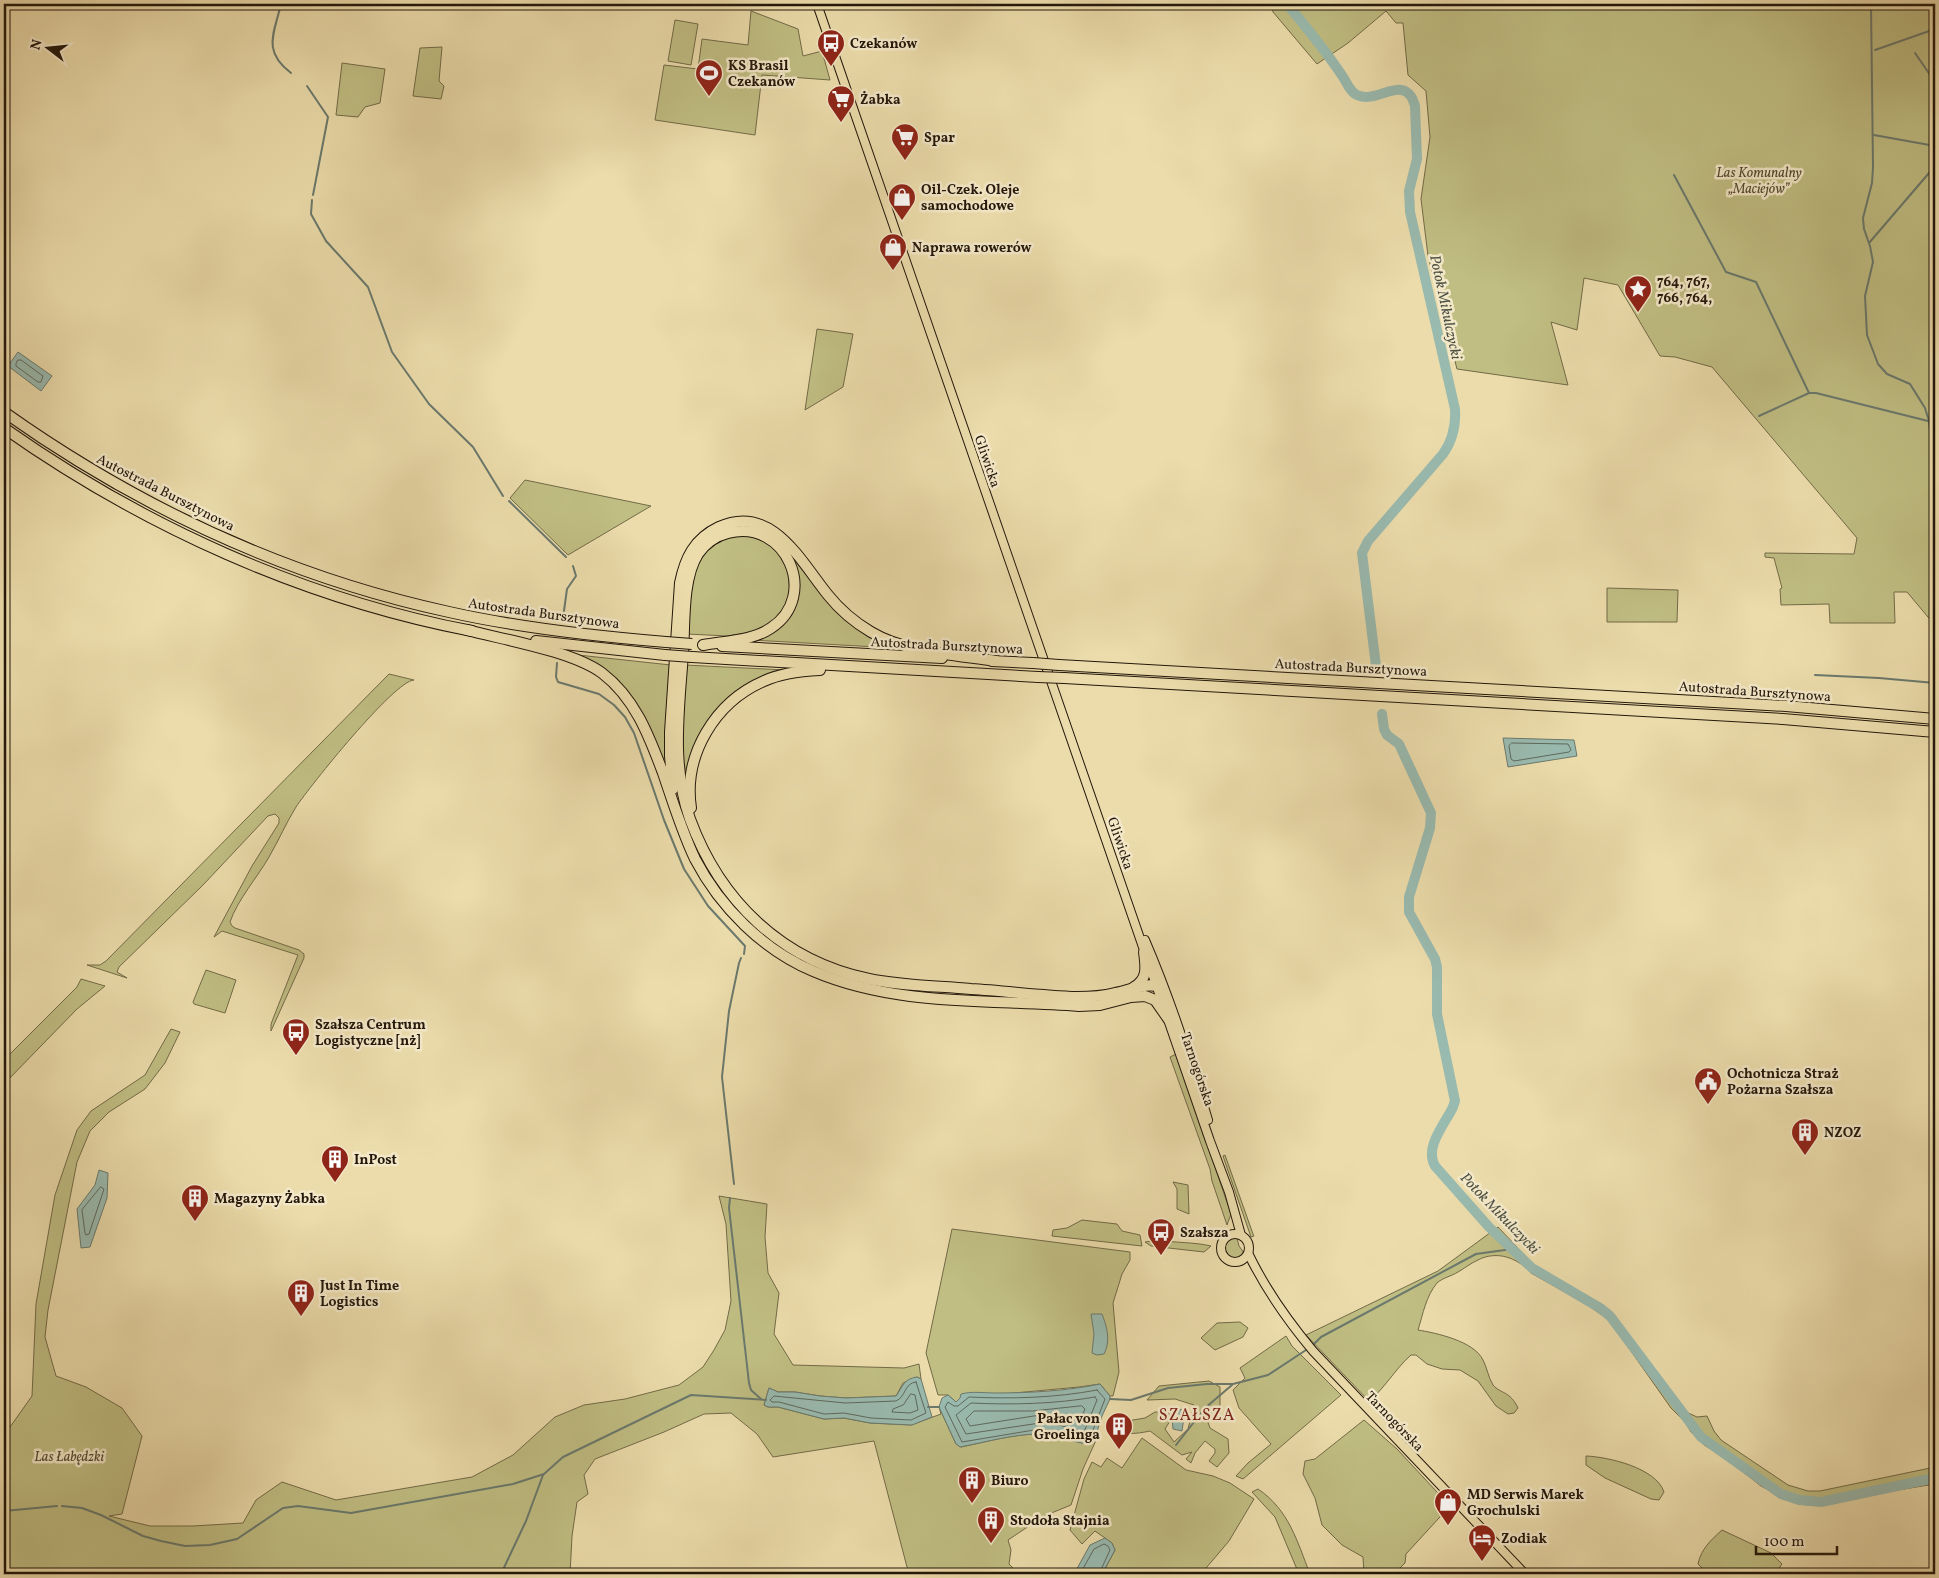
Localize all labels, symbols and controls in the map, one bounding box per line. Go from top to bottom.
north arrow [22,22,72,72]
bus stop icon: Czekanów [816,28,846,67]
place label: Czekanów [850,35,917,54]
text: N [26,37,47,52]
place label: KS Brasil Czekanów [728,57,795,92]
sports icon: KS Brasil Czekanów [694,58,724,97]
supermarket icon: Żabka [826,84,856,123]
place label: Żabka [860,91,901,110]
supermarket icon: Spar [890,122,920,161]
place label: Spar [924,129,955,148]
park label: Las Komunalny „Maciejów” [1716,164,1802,199]
place label: Oil-Czek. Oleje samochodowe [921,181,1019,216]
shop icon: Oil-Czek. Oleje samochodowe [887,182,917,221]
shop icon: Naprawa rowerów [878,232,908,271]
place label: Naprawa rowerów [912,239,1032,258]
water label: Potok Mikulczycki [1423,253,1466,362]
place label: 764, 767, 766, 764, [1657,273,1712,308]
place icon: 764, 767, 766, 764, [1623,274,1653,313]
street label: Gliwicka [969,433,1004,490]
street label: Autostrada Bursztynowa [93,450,238,536]
street label: Autostrada Bursztynowa [467,594,621,635]
street label: Autostrada Bursztynowa [870,633,1024,660]
street label: Autostrada Bursztynowa [1274,655,1428,682]
street label: Autostrada Bursztynowa [1678,678,1832,707]
street label: Gliwicka [1102,815,1137,872]
place label: Szałsza Centrum Logistyczne [nż] [315,1016,426,1051]
bus stop icon: Szałsza Centrum Logistyczne [nż] [281,1017,311,1056]
street label: Tarnogórska [1175,1030,1218,1109]
place label: Ochotnicza Straż Pożarna Szałsza [1727,1065,1839,1100]
public building icon: Ochotnicza Straż Pożarna Szałsza [1693,1066,1723,1105]
building icon: NZOZ [1790,1117,1820,1156]
place label: NZOZ [1824,1124,1862,1143]
building icon: InPost [320,1144,350,1183]
place label: InPost [354,1151,397,1170]
water label: Potok Mikulczycki [1454,1168,1544,1260]
building icon: Magazyny Żabka [180,1183,210,1222]
place label: Magazyny Żabka [214,1190,325,1209]
bus stop icon: Szałsza [1146,1217,1176,1256]
place label: Szałsza [1180,1224,1229,1243]
place label: Just In Time Logistics [319,1277,399,1312]
building icon: Just In Time Logistics [286,1278,316,1317]
street label: Tarnogórska [1360,1388,1428,1456]
district label: SZAŁSZA [1159,1405,1235,1427]
place label: Pałac von Groelinga [1034,1410,1100,1445]
building icon: Pałac von Groelinga [1104,1411,1134,1450]
park label: Las Łabędzki [34,1448,104,1467]
building icon: Biuro [957,1465,987,1504]
place label: Biuro [991,1472,1029,1491]
place label: MD Serwis Marek Grochulski [1467,1486,1584,1521]
shop icon: MD Serwis Marek Grochulski [1433,1487,1463,1526]
building icon: Stodoła Stajnia [976,1505,1006,1544]
place label: Stodoła Stajnia [1010,1512,1110,1531]
hotel icon: Zodiak [1467,1523,1497,1562]
scale bar [1756,1523,1838,1555]
place label: Zodiak [1501,1530,1548,1549]
text: 100 m [1764,1532,1804,1553]

